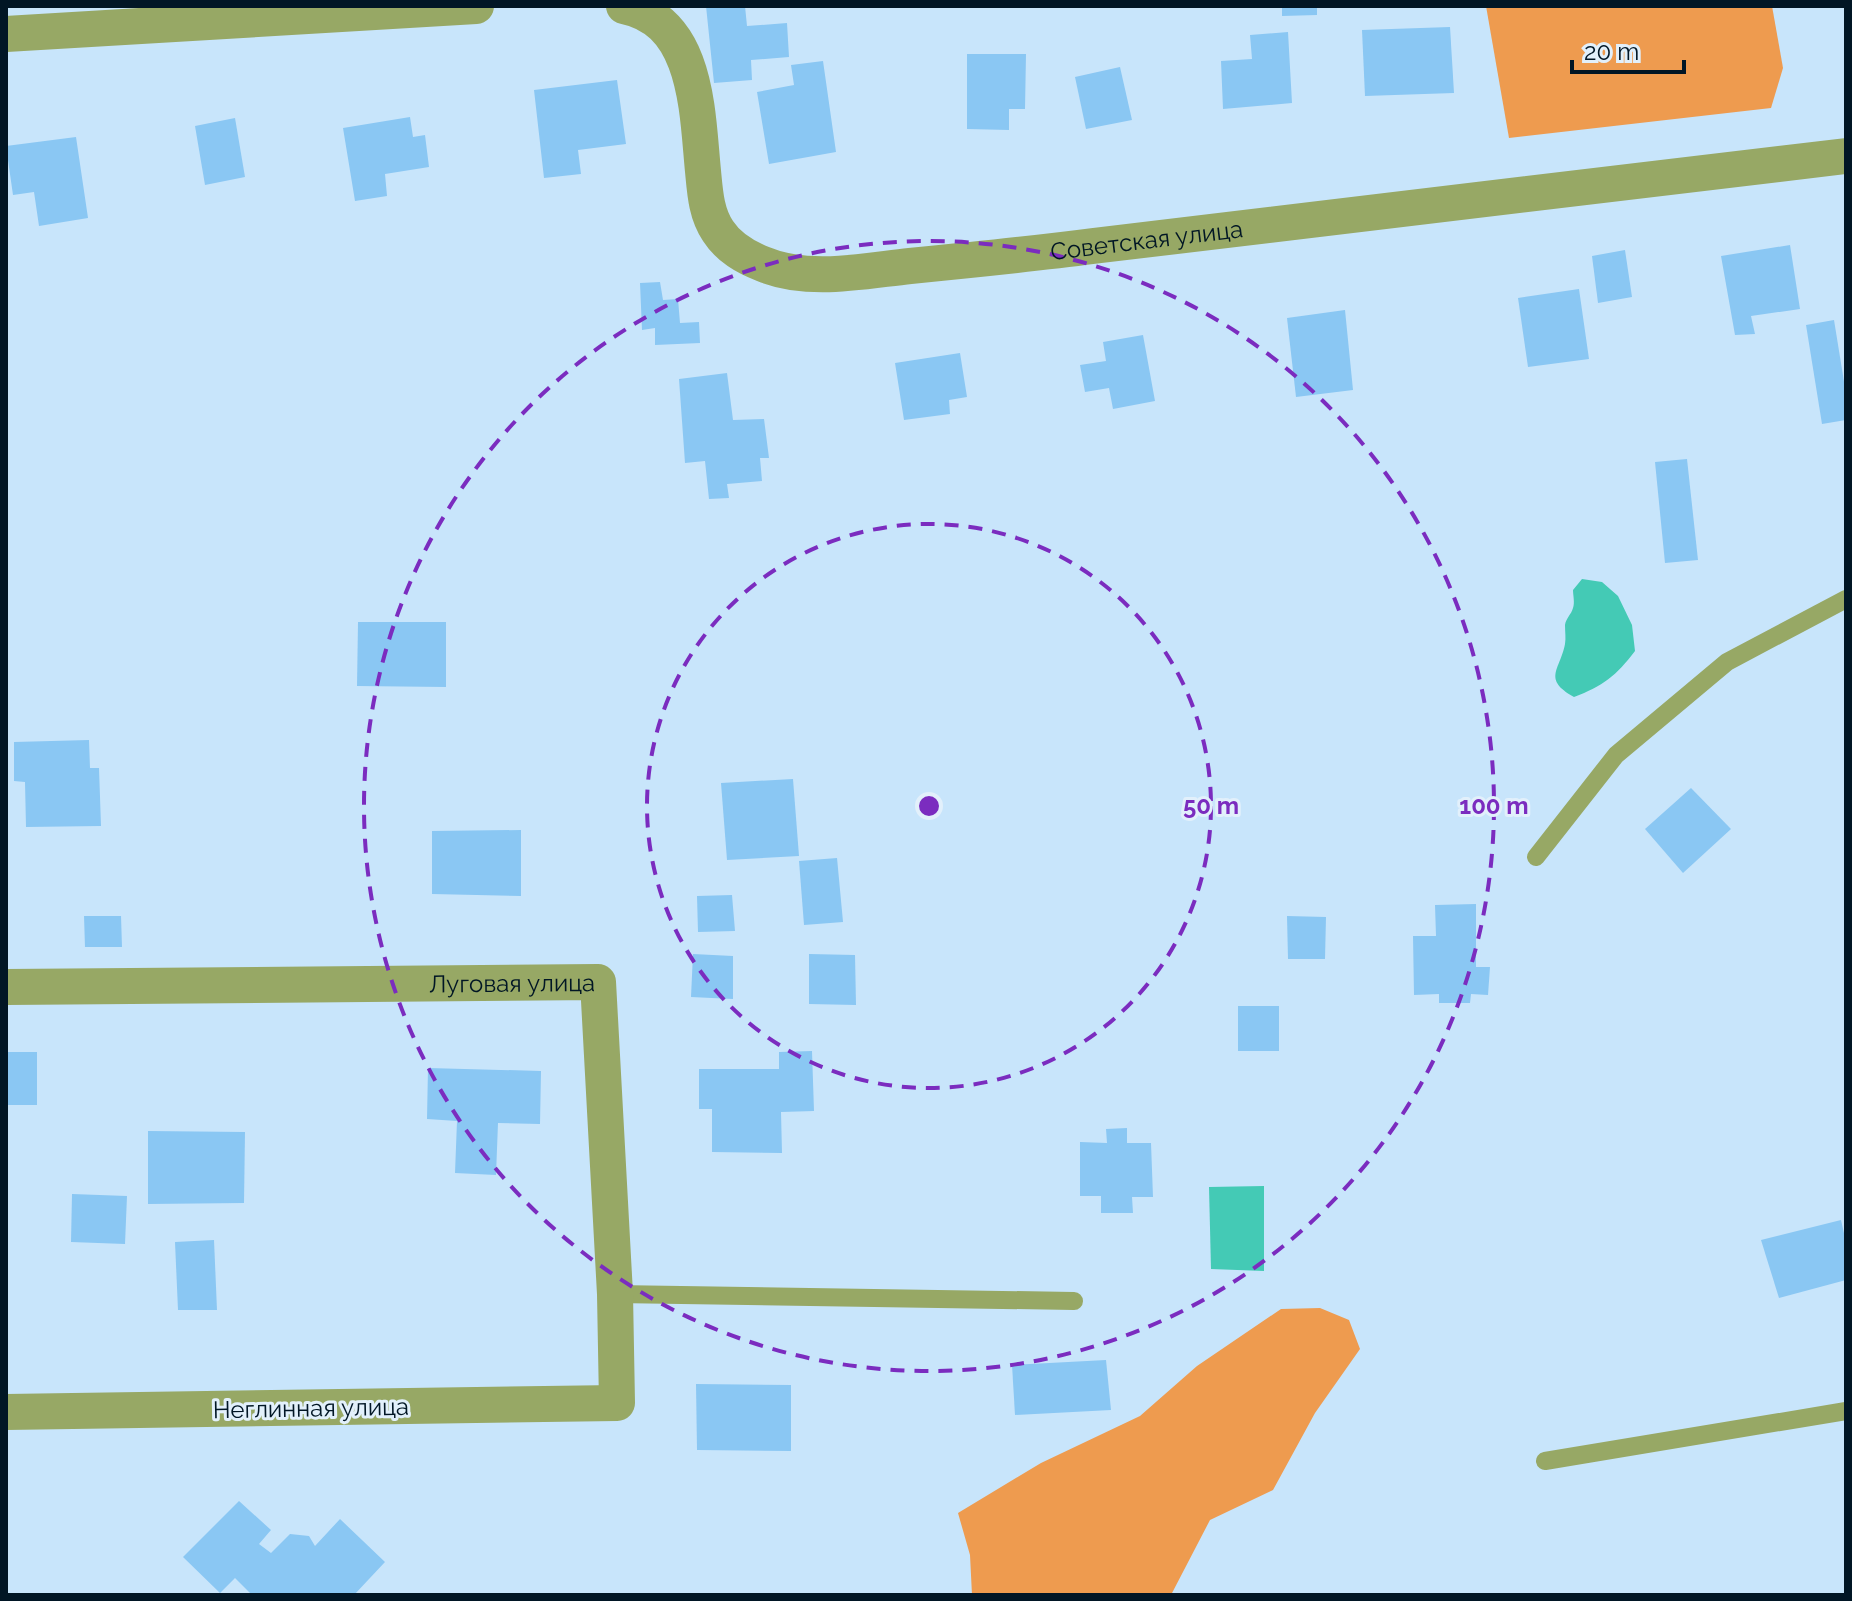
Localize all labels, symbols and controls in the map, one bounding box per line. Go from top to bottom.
scale bar [1572,24,1684,74]
text: 20 m [1584,37,1639,66]
street label: Советская улица [1049,214,1244,266]
text: 50 m [1183,791,1239,820]
text: 100 m [1459,791,1529,820]
centre of rings [915,792,943,820]
street label: Луговая улица [429,968,595,998]
street label: Неглинная улица [213,1392,409,1424]

